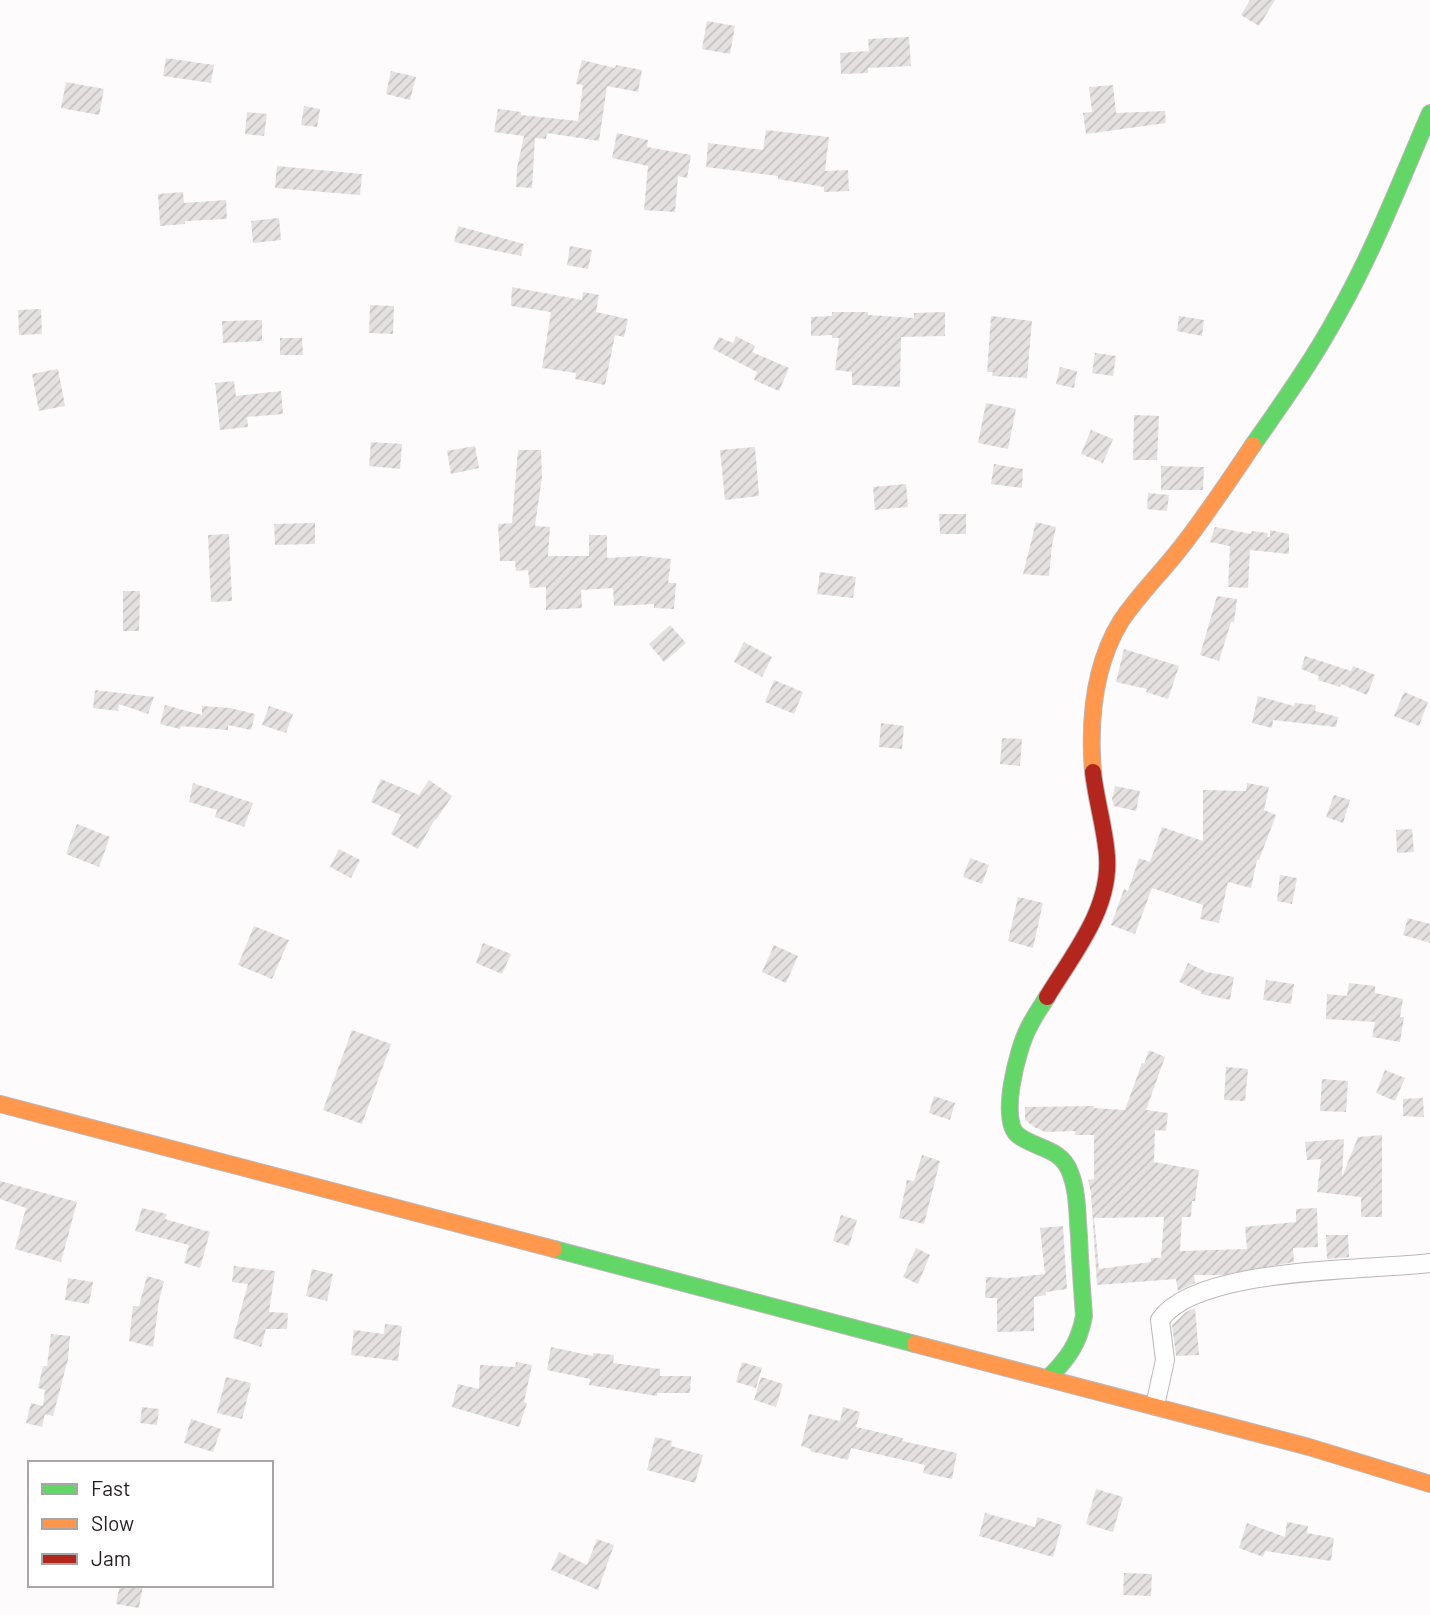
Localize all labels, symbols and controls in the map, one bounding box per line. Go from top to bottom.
legend [28,1461,273,1587]
text: Fast [91,1475,131,1500]
text: Slow [91,1510,134,1535]
text: Jam [91,1545,131,1570]

